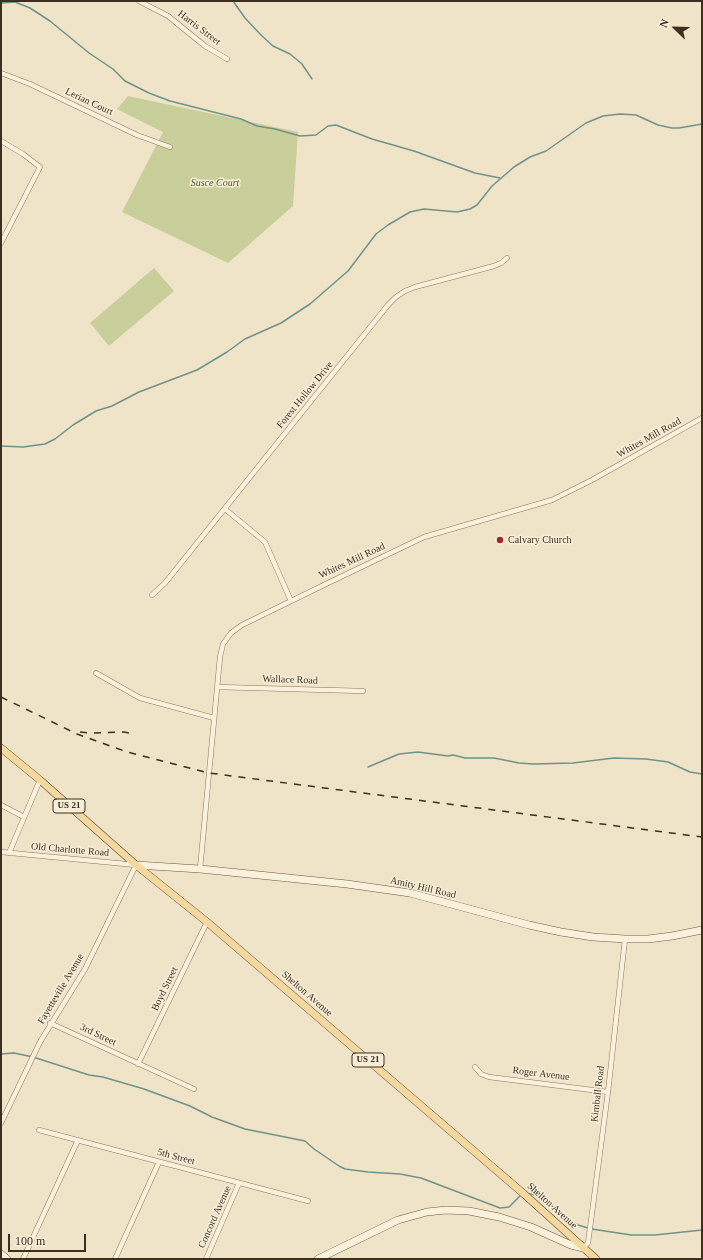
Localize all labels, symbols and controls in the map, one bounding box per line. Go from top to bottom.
street label: Harris Street [175,8,223,48]
north arrow [655,8,695,48]
text: N [657,17,671,29]
street label: Lerian Court [63,86,115,118]
park label: Susce Court [191,177,239,189]
street label: Forest Hollow Drive [274,359,336,431]
street label: Whites Mill Road [615,415,683,461]
place label: Calvary Church [508,534,572,546]
marker: Calvary Church [495,535,505,545]
street label: Whites Mill Road [317,540,387,582]
street label: Wallace Road [262,673,318,687]
road number: US 21 [53,799,85,813]
street label: Old Charlotte Road [30,841,110,859]
street label: Amity Hill Road [389,875,457,901]
street label: Fayetteville Avenue [35,952,87,1026]
street label: Boyd Street [149,965,181,1013]
street label: Shelton Avenue [279,969,335,1019]
street label: 3rd Street [78,1021,118,1049]
road number: US 21 [352,1053,384,1067]
street label: Roger Avenue [512,1065,570,1083]
street label: Kimball Road [589,1065,607,1123]
street label: 5th Street [156,1146,196,1168]
street label: Shelton Avenue [524,1180,580,1232]
street label: Concord Avenue [196,1184,234,1250]
scale bar [10,1226,88,1252]
text: 100 m [15,1234,45,1248]

